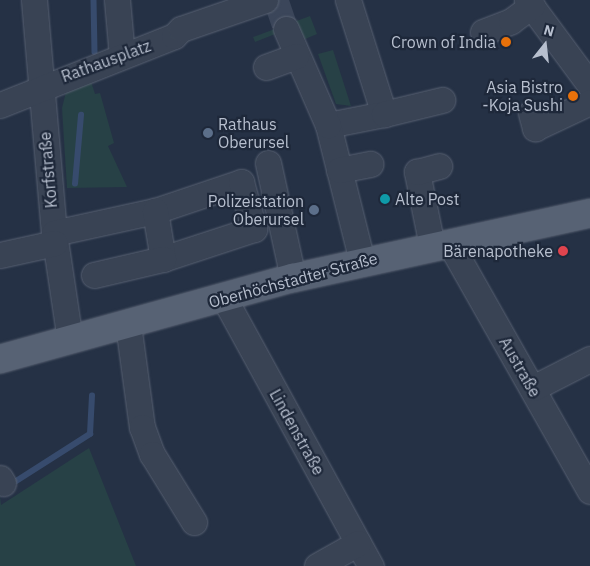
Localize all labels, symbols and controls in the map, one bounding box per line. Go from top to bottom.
north arrow [520,20,570,70]
text: N [542,21,556,41]
place label: Crown of India [391,32,496,52]
street label: Rathausplatz [59,36,153,86]
marker: Crown of India [500,36,512,48]
place label: Asia Bistro -Koja Sushi [482,77,563,115]
marker: Asia Bistro -Koja Sushi [567,90,579,102]
place label: Rathaus Oberursel [218,114,289,152]
marker: Rathaus Oberursel [202,127,214,139]
street label: Korfstraße [35,131,61,209]
place label: Alte Post [395,189,459,209]
place label: Polizeistation Oberursel [208,191,304,229]
marker: Alte Post [379,193,391,205]
marker: Polizeistation Oberursel [308,204,320,216]
place label: Bärenapotheke [443,241,553,261]
marker: Bärenapotheke [557,245,569,257]
street label: Oberhöchstadter Straße [207,248,379,312]
street label: Austraße [495,334,545,400]
street label: Lindenstraße [266,386,328,478]

